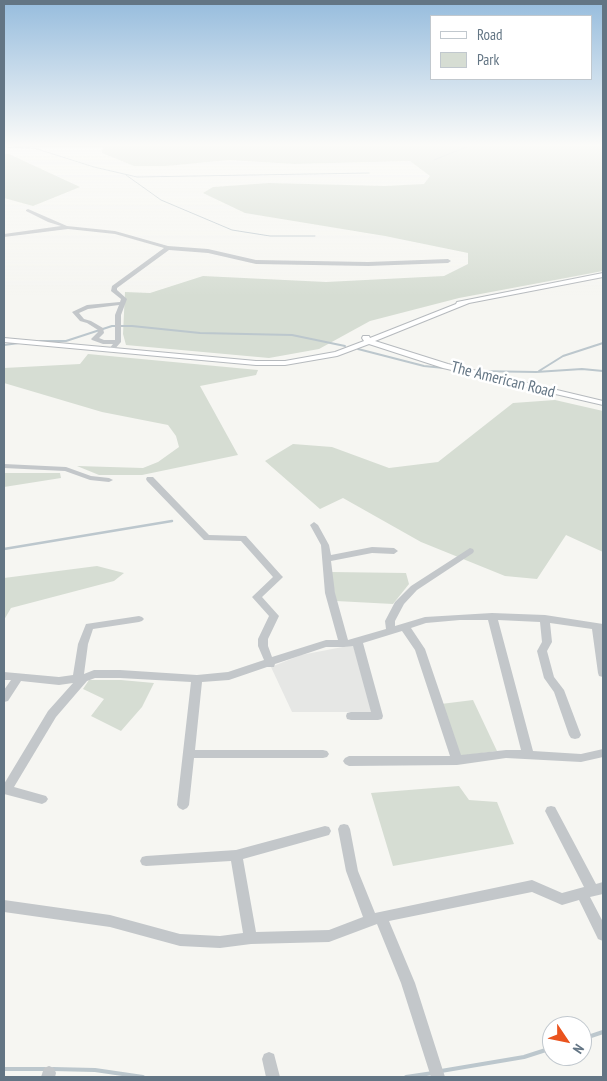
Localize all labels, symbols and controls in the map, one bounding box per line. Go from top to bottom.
legend [430,15,592,80]
text: Road [477,25,503,44]
text: Park [477,50,499,69]
street label: The American Road [449,358,557,402]
north arrow [542,1016,592,1066]
text: N [569,1041,588,1057]

